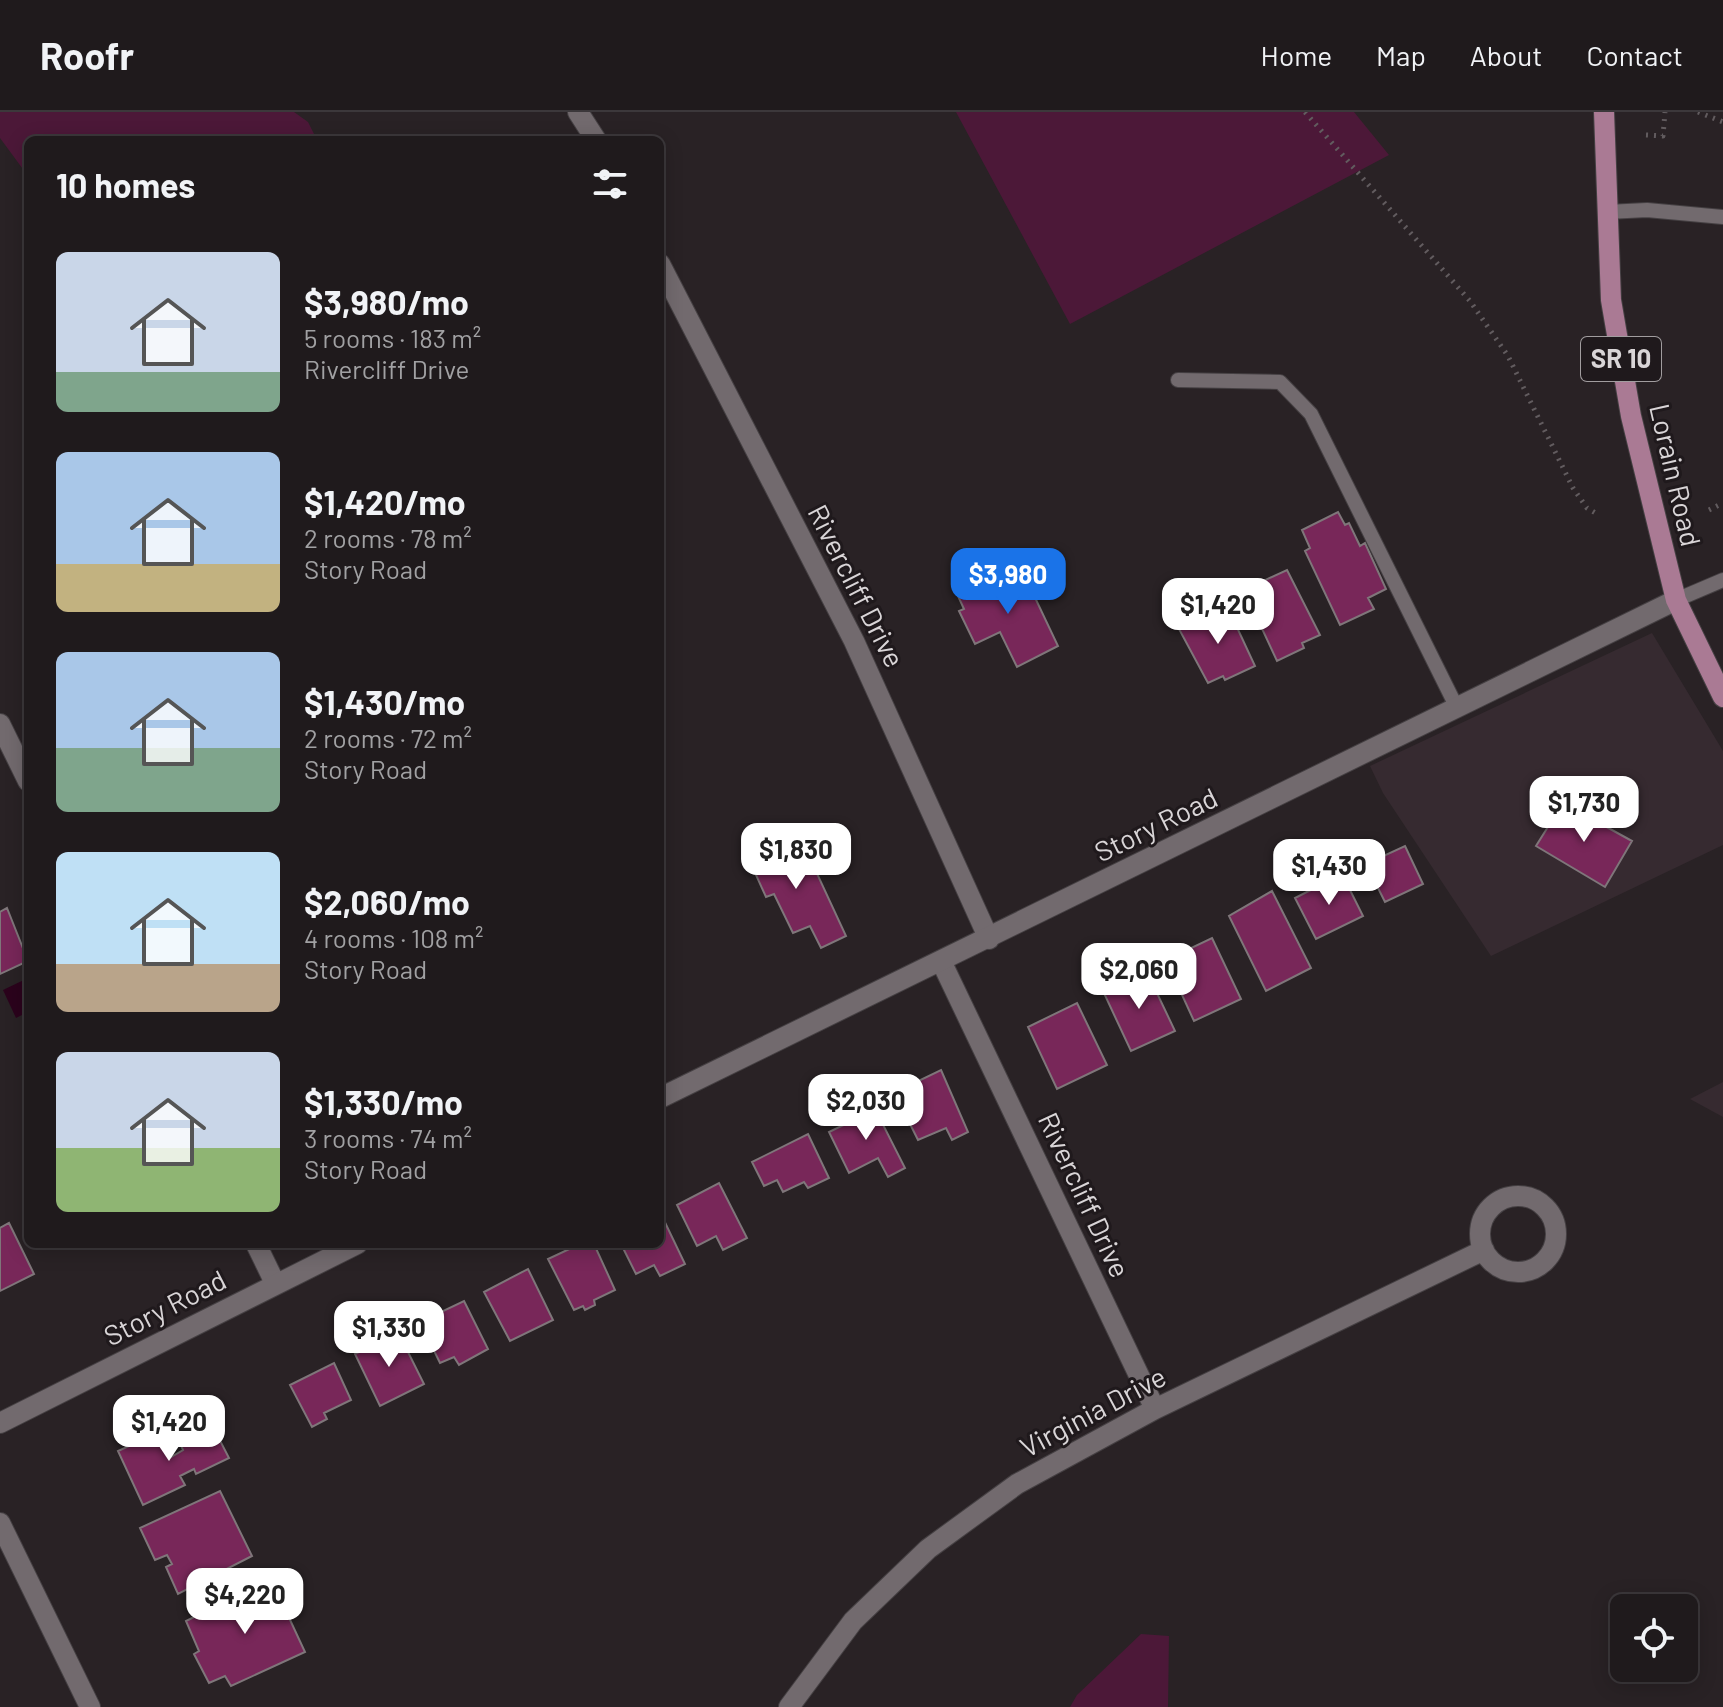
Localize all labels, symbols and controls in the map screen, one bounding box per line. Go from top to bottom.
text: Roofr [40,32,134,78]
text: Home [1261,38,1332,72]
text: Map [1376,38,1426,72]
text: About [1470,38,1542,72]
text: Contact [1586,38,1683,72]
icon: filters [588,162,632,206]
text: 10 homes [56,164,195,205]
text: $3,980/mo [304,281,469,322]
icon: home [120,284,216,380]
text: 5 rooms · 183 m² [304,322,481,353]
road number: SR 10 [1581,337,1661,381]
text: Rivercliff Drive [304,353,469,384]
street label: Lorain Road [1643,400,1709,549]
text: $1,420/mo [304,481,466,522]
icon: home [120,484,216,580]
street label: Rivercliff Drive [801,498,912,673]
text: 2 rooms · 78 m² [304,522,472,553]
pin: $3,980 [943,548,1073,616]
text: Story Road [304,553,427,584]
text: $3,980 [969,558,1047,589]
pin: $1,420 [1153,578,1283,646]
text: $1,420 [1180,588,1256,619]
text: $1,430/mo [304,681,465,722]
icon: home [120,684,216,780]
text: 2 rooms · 72 m² [304,722,472,753]
text: Story Road [304,753,427,784]
pin: $1,730 [1519,776,1649,844]
street label: Story Road [1088,780,1223,868]
text: $1,730 [1548,786,1620,817]
pin: $1,830 [731,823,861,891]
text: $1,830 [759,833,833,864]
pin: $1,430 [1264,839,1394,907]
text: $1,430 [1291,849,1367,880]
text: $2,060/mo [304,881,470,922]
icon: home [120,884,216,980]
text: 4 rooms · 108 m² [304,922,484,953]
pin: $2,060 [1074,943,1204,1011]
text: Story Road [304,953,427,984]
text: $2,060 [1099,953,1179,984]
pin: $2,030 [801,1074,931,1142]
text: $1,330/mo [304,1081,463,1122]
icon: home [120,1084,216,1180]
text: $2,030 [826,1084,906,1115]
street label: Rivercliff Drive [1032,1107,1138,1282]
text: 3 rooms · 74 m² [304,1122,472,1153]
text: Story Road [304,1153,427,1184]
street label: Story Road [98,1262,231,1352]
pin: $1,330 [324,1301,454,1369]
text: $1,330 [352,1311,426,1342]
street label: Virginia Drive [1014,1359,1171,1464]
pin: $1,420 [104,1395,234,1463]
text: $1,420 [131,1405,207,1436]
pin: $4,220 [180,1568,310,1636]
text: $4,220 [204,1578,286,1609]
map controls [1610,1594,1698,1682]
button: locate [1610,1594,1698,1682]

